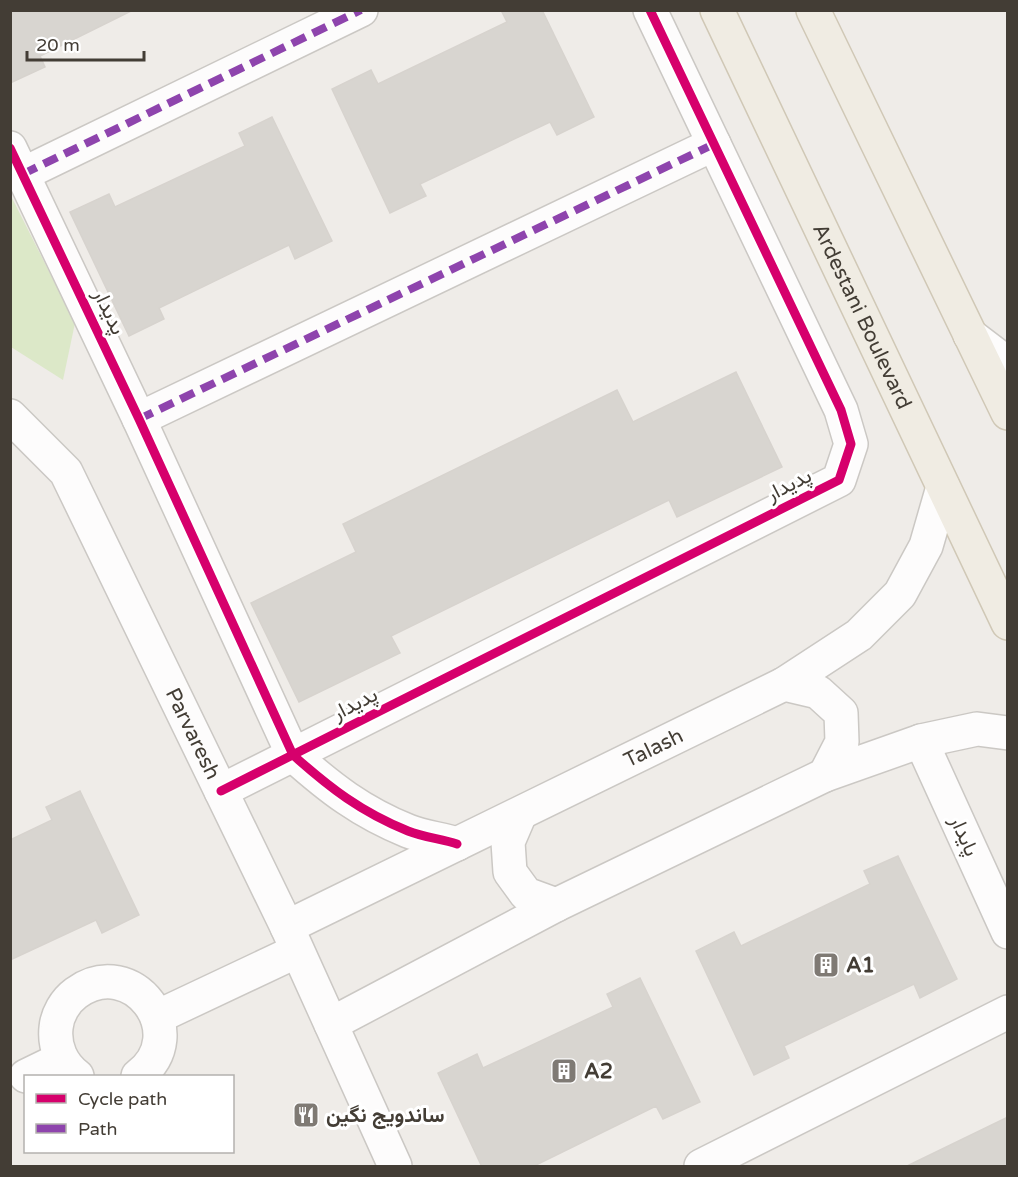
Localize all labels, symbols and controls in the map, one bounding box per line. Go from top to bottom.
scale bar [27,24,144,62]
text: 20 m [36,34,80,56]
street label: Ardestani Boulevard [808,219,917,413]
street label: پدیدار [86,284,130,339]
street label: پدیدار [761,463,816,508]
street label: پدیدار [327,682,382,727]
street label: Parvaresh [160,684,226,783]
street label: Talash [620,723,687,773]
street label: پایدار [943,811,984,861]
building icon: A1 [811,950,841,980]
place label: A1 [846,953,875,978]
building icon: A2 [549,1056,579,1086]
place label: A2 [584,1059,613,1084]
legend [24,1075,234,1153]
text: Cycle path [78,1088,167,1110]
restaurant icon: ساندویج نگین [291,1100,321,1130]
place label: ساندویج نگین [326,1103,444,1129]
text: Path [78,1118,117,1140]

